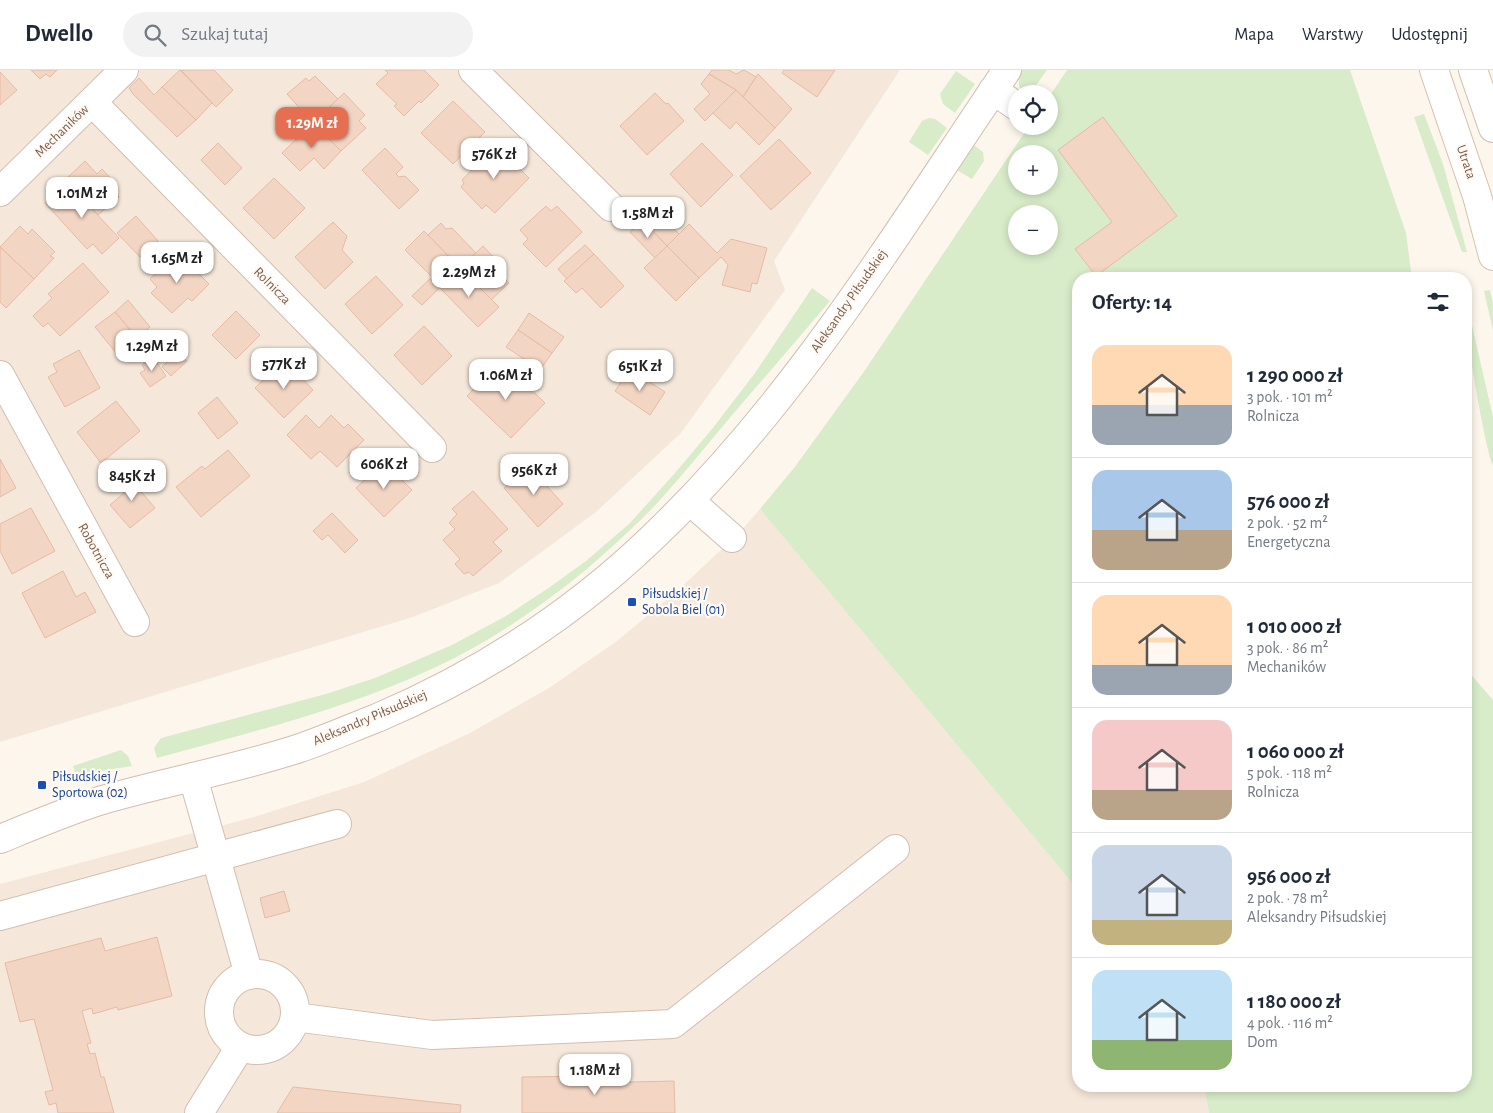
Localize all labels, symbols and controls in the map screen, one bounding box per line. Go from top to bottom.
search box [123,12,473,57]
icon: search [141,21,169,49]
text: Dwello [25,22,93,46]
text: Szukaj tutaj [181,25,268,44]
text: Mapa [1234,26,1274,44]
text: Warstwy [1302,26,1363,44]
text: Udostępnij [1391,26,1468,44]
map controls [1008,85,1058,255]
button: locate [1008,85,1058,135]
street label: Mechaników [32,102,92,160]
pin: 1.29M zł [260,106,364,149]
text: 1.29M zł [286,115,338,131]
pin: 576K zł [448,138,540,180]
street label: Utrata [1454,143,1478,181]
button: + [1008,145,1058,195]
text: 576K zł [472,146,516,162]
pin: 1.01M zł [30,176,134,219]
text: 1.01M zł [57,185,107,201]
pin: 1.58M zł [596,196,700,239]
text: 1.58M zł [623,205,673,221]
button: − [1008,205,1058,255]
pin: 1.65M zł [125,242,229,284]
street label: Aleksandry Piłsudskiej [808,247,890,355]
text: 1.65M zł [152,250,202,266]
pin: 2.29M zł [417,256,521,298]
text: 2.29M zł [442,264,496,280]
street label: Rolnicza [251,265,294,308]
icon: filters [1424,288,1452,316]
text: Oferty: 14 [1092,292,1172,313]
pin: 1.29M zł [100,330,204,372]
text: 1.29M zł [126,338,178,354]
pin: 577K zł [238,348,330,390]
pin: 651K zł [594,350,686,392]
text: 577K zł [262,356,306,372]
pin: 1.06M zł [454,358,558,401]
text: 651K zł [618,358,662,374]
icon: home [1132,365,1192,425]
text: 1 290 000 zł [1247,365,1343,386]
text: 1.06M zł [480,367,532,383]
text: 3 pok. · 101 m² [1247,389,1333,405]
text: Rolnicza [1247,408,1299,424]
pin: 606K zł [338,448,430,490]
pin: 956K zł [488,454,580,496]
text: 606K zł [361,456,407,472]
pin: 845K zł [86,460,178,502]
text: 956K zł [511,462,557,478]
text: 845K zł [109,468,155,484]
icon: home [1132,490,1192,550]
text: 576 000 zł [1247,491,1329,512]
text: 2 pok. · 52 m² [1247,515,1328,531]
street label: Robotnicza [75,521,117,581]
text: Energetyczna [1247,534,1331,550]
place label: Piłsudskiej / Sobola Biel (01) [642,587,725,617]
marker: Piłsudskiej / Sobola Biel (01) [626,596,638,608]
icon: home [1132,615,1192,675]
text: 1 010 000 zł [1247,616,1341,637]
text: 3 pok. · 86 m² [1247,640,1328,656]
text: Mechaników [1247,659,1326,675]
street label: Aleksandry Piłsudskiej [311,688,429,748]
icon: home [1132,740,1192,800]
text: 1 060 000 zł [1247,741,1344,762]
text: 5 pok. · 118 m² [1247,765,1332,781]
place label: Piłsudskiej / Sportowa (02) [52,770,128,800]
marker: Piłsudskiej / Sportowa (02) [36,779,48,791]
text: Rolnicza [1247,784,1299,800]
icon: home [1132,865,1192,925]
text: 956 000 zł [1247,866,1330,887]
text: 2 pok. · 78 m² [1247,890,1328,906]
text: Aleksandry Piłsudskiej [1247,909,1387,925]
icon: home [1132,990,1192,1050]
text: 1 180 000 zł [1247,991,1341,1012]
text: 4 pok. · 116 m² [1247,1015,1333,1031]
text: Dom [1247,1034,1278,1050]
pin: 1.18M zł [543,1054,647,1096]
text: 1.18M zł [570,1062,620,1078]

